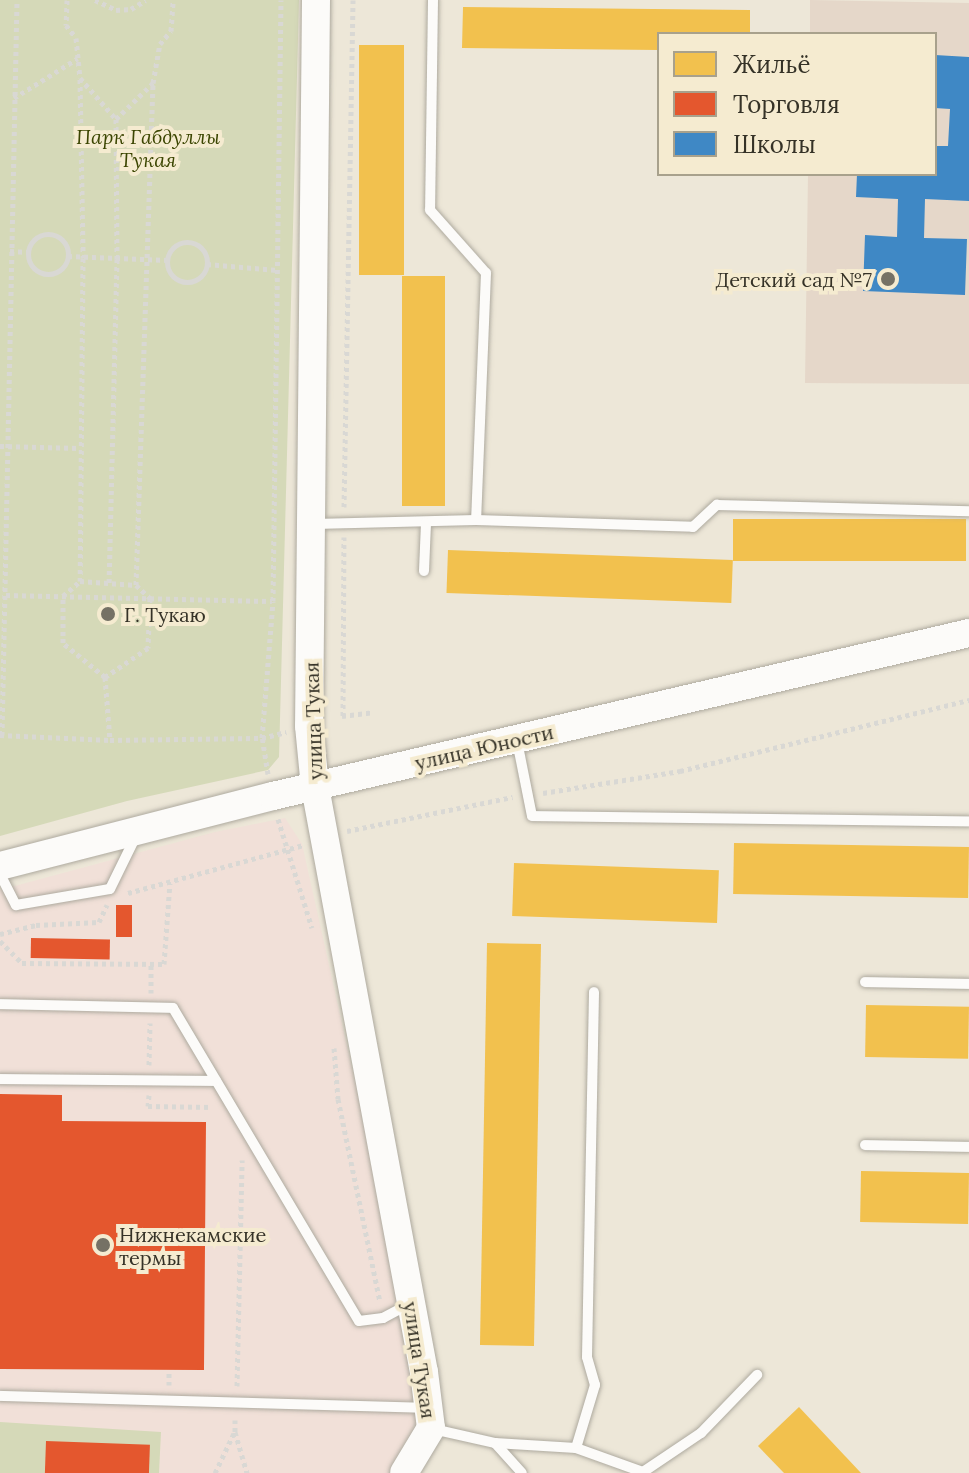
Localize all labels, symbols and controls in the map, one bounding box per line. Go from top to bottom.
legend [657,32,937,176]
text: Жильё [733,49,811,80]
text: Торговля [733,89,840,120]
park label: Парк Габдуллы Тукая [76,125,220,172]
text: Школы [733,129,816,160]
place label: Детский сад №7 [715,267,872,291]
marker: Детский сад №7 [879,270,897,288]
place label: Г. Тукаю [124,602,206,626]
marker: Г. Тукаю [99,605,117,623]
street label: улица Тукая [299,662,327,780]
street label: улица Юности [412,719,556,775]
place label: Нижнекамские термы [119,1222,266,1269]
marker: Нижнекамские термы [94,1236,112,1254]
street label: улица Тукая [399,1300,441,1420]

